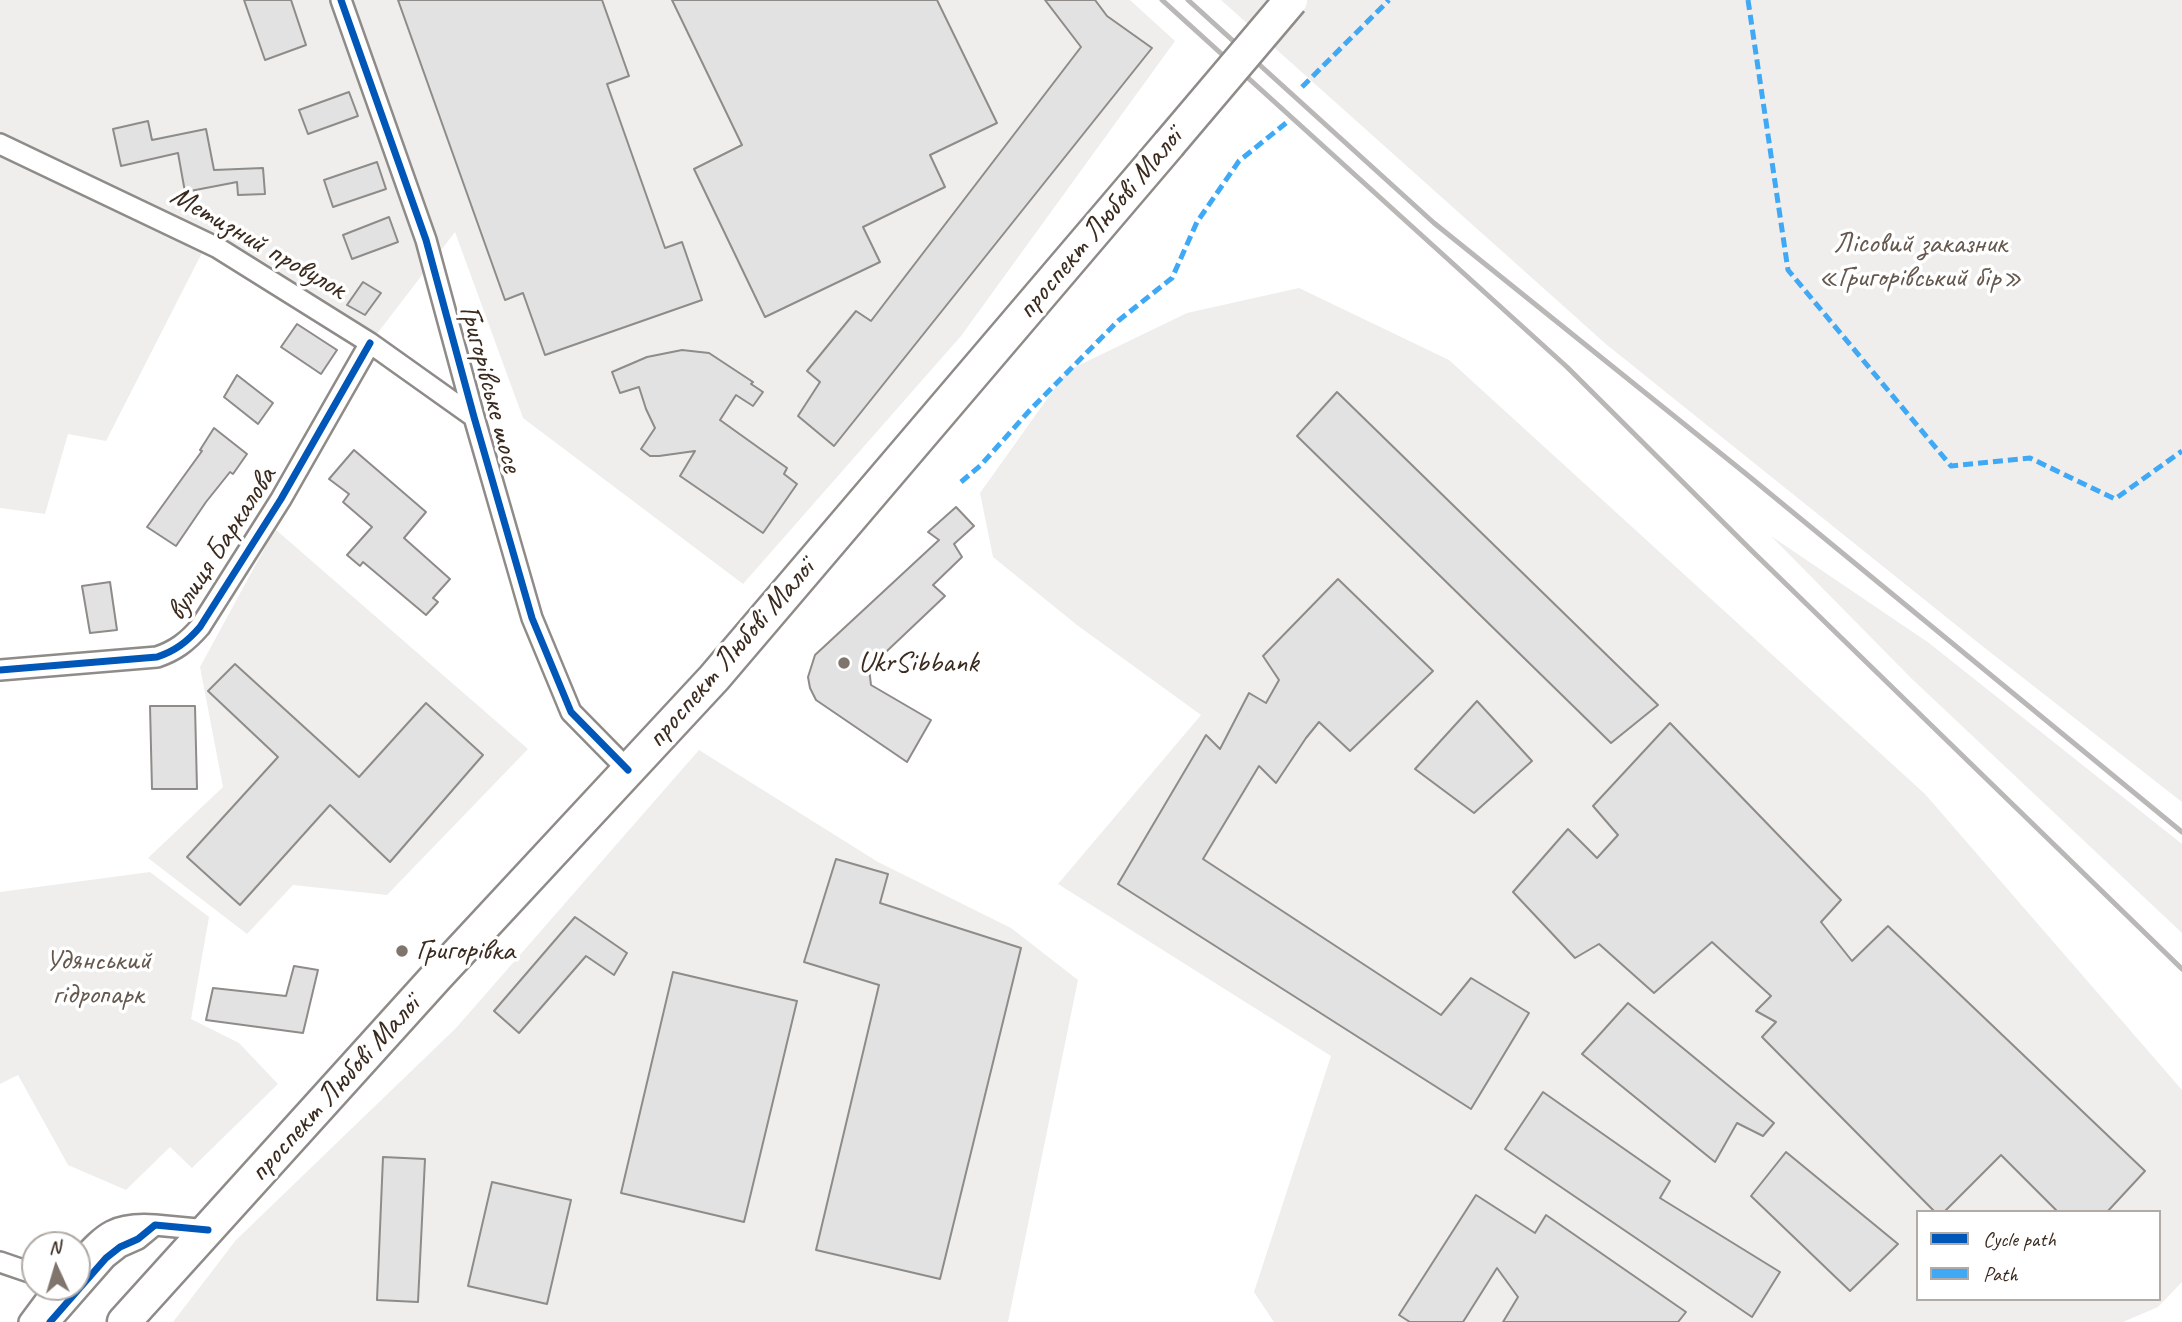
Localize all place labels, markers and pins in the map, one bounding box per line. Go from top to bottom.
place label: UkrSibbank [858,645,978,681]
marker: UkrSibbank [836,655,852,671]
place label: Григорівка [416,933,515,969]
marker: Григорівка [394,943,410,959]

